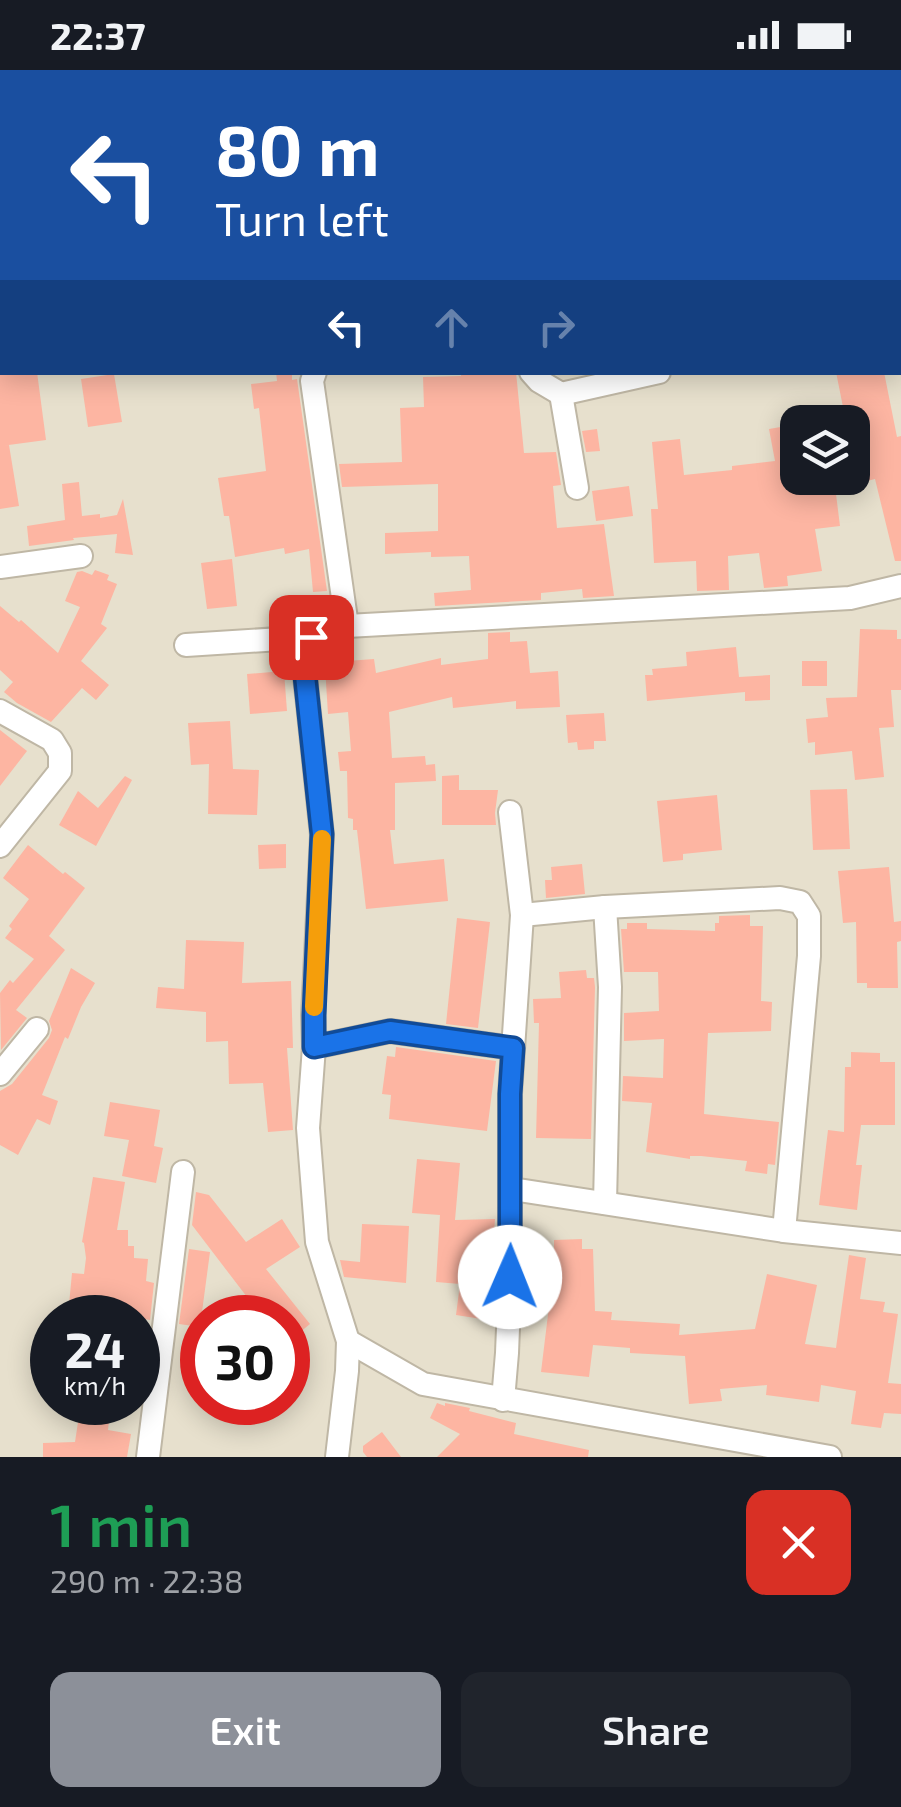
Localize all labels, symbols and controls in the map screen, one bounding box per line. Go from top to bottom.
text: 22:37 [50,12,146,58]
text: 80 m [215,106,380,190]
icon: left [50,110,180,240]
text: Turn left [215,191,389,245]
icon: left [319,300,374,355]
icon: ahead [424,300,479,355]
icon: right [529,300,584,355]
map controls [780,405,870,495]
button: layers [780,405,870,495]
pin [269,595,354,680]
icon: arrive [284,610,339,665]
position arrow [458,1225,562,1329]
speed limit sign: 30 [180,1295,310,1425]
text: 24 [65,1318,125,1378]
text: km/h [64,1370,126,1400]
text: 1 min [50,1487,192,1559]
button: close [746,1490,851,1595]
text: 290 m · 22:38 [50,1561,243,1599]
button: Exit [50,1672,441,1787]
button: Share [461,1672,851,1787]

